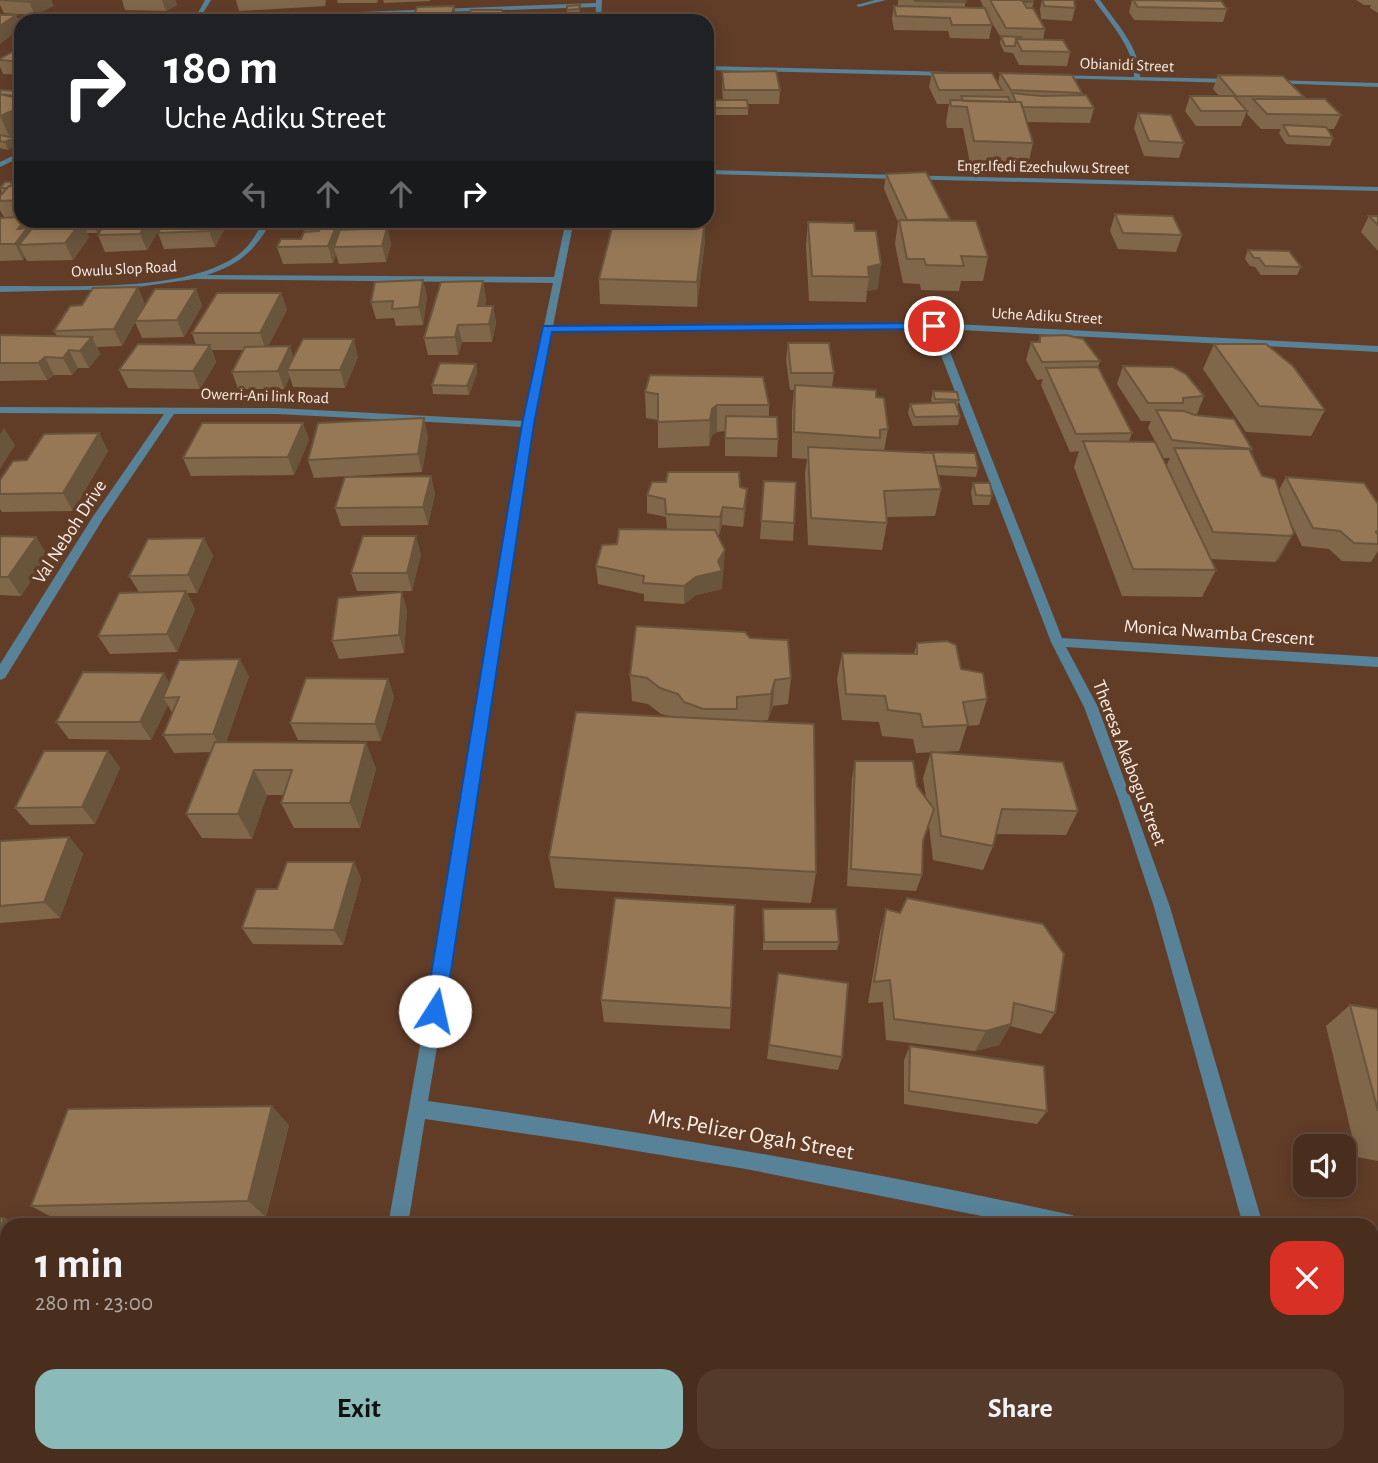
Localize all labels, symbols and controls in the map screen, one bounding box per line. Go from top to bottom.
icon: right [49,42,140,133]
text: 180 m [164,44,278,93]
street label: Obianidi Street [1080,55,1174,75]
text: Uche Adiku Street [164,102,386,134]
street label: Engr.Ifedi Ezechukwu Street [957,157,1129,177]
icon: left [236,175,274,213]
icon: ahead [309,175,347,213]
icon: ahead [382,175,420,213]
icon: right [455,175,493,213]
street label: Owulu Slop Road [71,258,177,280]
pin [904,296,964,356]
street label: Uche Adiku Street [991,305,1103,327]
icon: arrive [915,307,953,345]
street label: Owerri-Ani link Road [201,386,329,406]
street label: Val Neboh Drive [30,477,110,587]
street label: Monica Nwamba Crescent [1123,617,1315,649]
street label: Theresa Akabogu Street [1089,678,1169,848]
position arrow [398,974,472,1048]
street label: Mrs.Pelizer Ogah Street [646,1106,856,1165]
map controls [1293,1134,1356,1197]
button: sound [1293,1134,1356,1197]
button: close [1270,1241,1344,1315]
text: 1 min [35,1243,124,1285]
text: 280 m · 23:00 [35,1292,153,1315]
button: Exit [35,1369,683,1449]
button: Share [697,1369,1344,1449]

